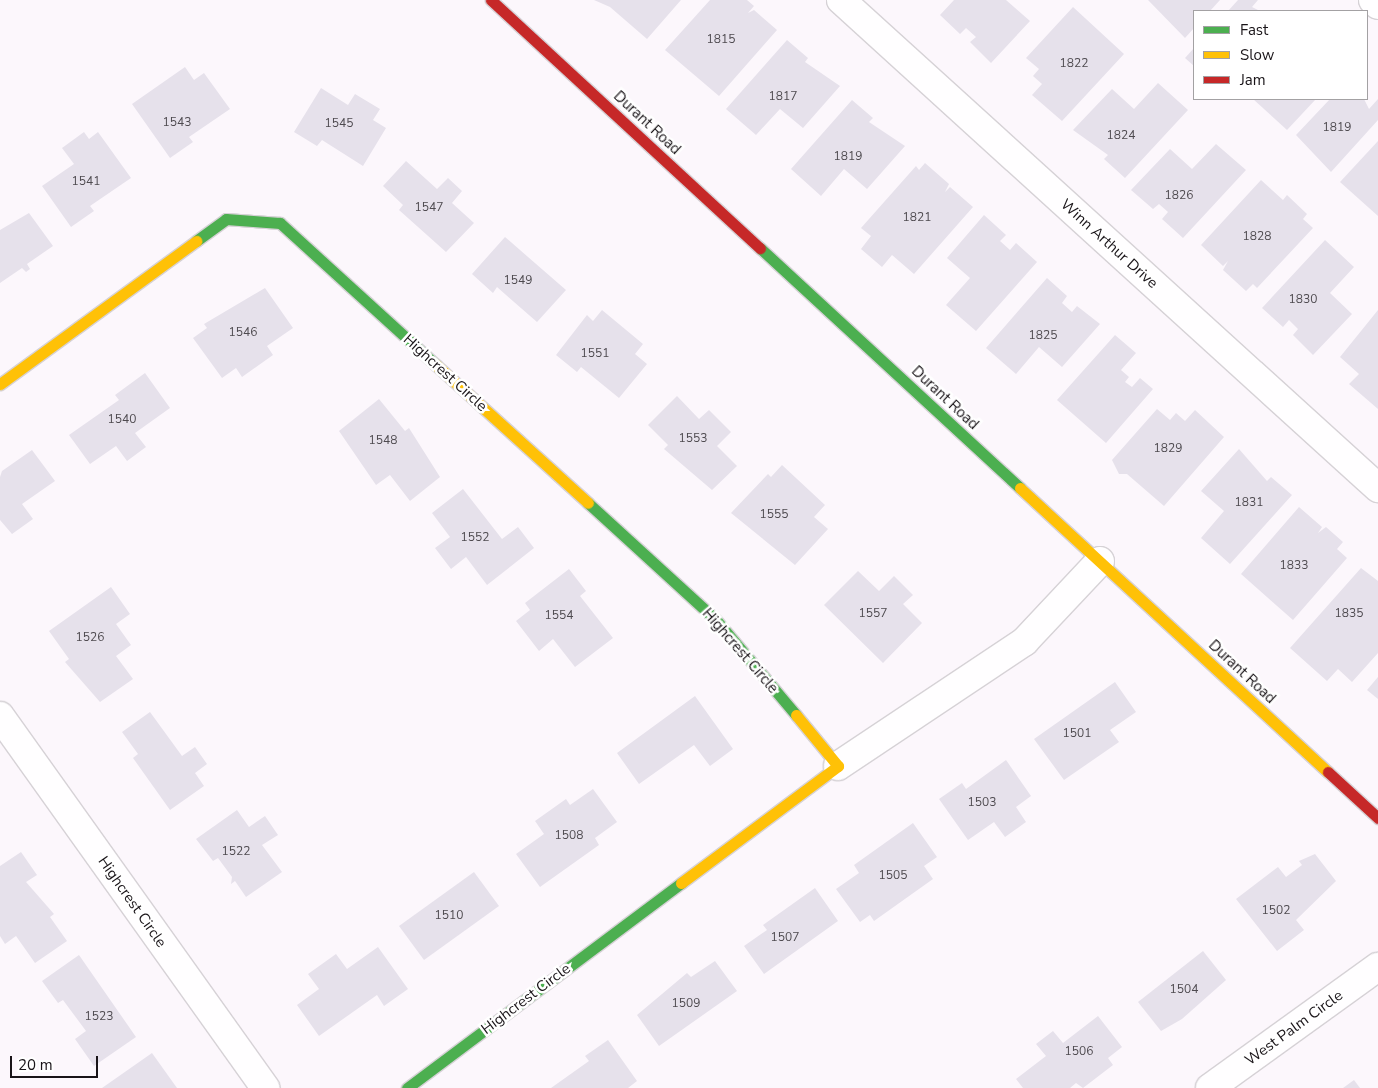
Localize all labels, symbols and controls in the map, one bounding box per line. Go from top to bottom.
legend [1193,10,1368,100]
text: Fast [1240,20,1268,40]
house number: 1815 [707,33,735,47]
text: Slow [1240,45,1274,65]
house number: 1822 [1060,57,1088,71]
text: Jam [1240,70,1266,90]
street label: Durant Road [610,87,684,159]
house number: 1817 [769,90,797,104]
house number: 1543 [163,116,191,130]
house number: 1545 [325,117,353,131]
house number: 1819 [1323,121,1351,135]
house number: 1824 [1107,129,1135,143]
house number: 1819 [834,150,862,164]
house number: 1541 [72,175,100,189]
house number: 1826 [1165,189,1193,203]
street label: Winn Arthur Drive [1057,196,1161,292]
house number: 1547 [415,201,443,215]
house number: 1821 [903,211,931,225]
house number: 1828 [1243,230,1271,244]
house number: 1549 [504,274,532,288]
house number: 1830 [1289,293,1317,307]
house number: 1546 [229,326,257,340]
house number: 1825 [1029,329,1057,343]
street label: Highcrest Circle [399,331,491,415]
house number: 1551 [581,347,609,361]
street label: Durant Road [908,362,982,434]
house number: 1540 [108,413,136,427]
house number: 1553 [679,432,707,446]
house number: 1548 [369,434,397,448]
house number: 1829 [1154,442,1182,456]
house number: 1831 [1235,496,1263,510]
house number: 1555 [760,508,788,522]
house number: 1552 [461,531,489,545]
house number: 1833 [1280,559,1308,573]
street label: Highcrest Circle [698,605,782,697]
house number: 1557 [859,607,887,621]
house number: 1835 [1335,607,1363,621]
house number: 1554 [545,609,573,623]
house number: 1526 [76,631,104,645]
street label: Durant Road [1205,636,1279,708]
house number: 1501 [1063,727,1091,741]
house number: 1503 [968,796,996,810]
house number: 1508 [555,829,583,843]
house number: 1522 [222,845,250,859]
street label: Highcrest Circle [94,853,170,951]
house number: 1505 [879,869,907,883]
house number: 1502 [1262,904,1290,918]
house number: 1510 [435,909,463,923]
house number: 1507 [771,931,799,945]
street label: Highcrest Circle [478,960,574,1038]
house number: 1504 [1170,983,1198,997]
street label: West Palm Circle [1242,987,1346,1069]
house number: 1509 [672,997,700,1011]
house number: 1523 [85,1010,113,1024]
house number: 1506 [1065,1045,1093,1059]
scale bar [12,1046,100,1078]
text: 20 m [18,1055,53,1075]

